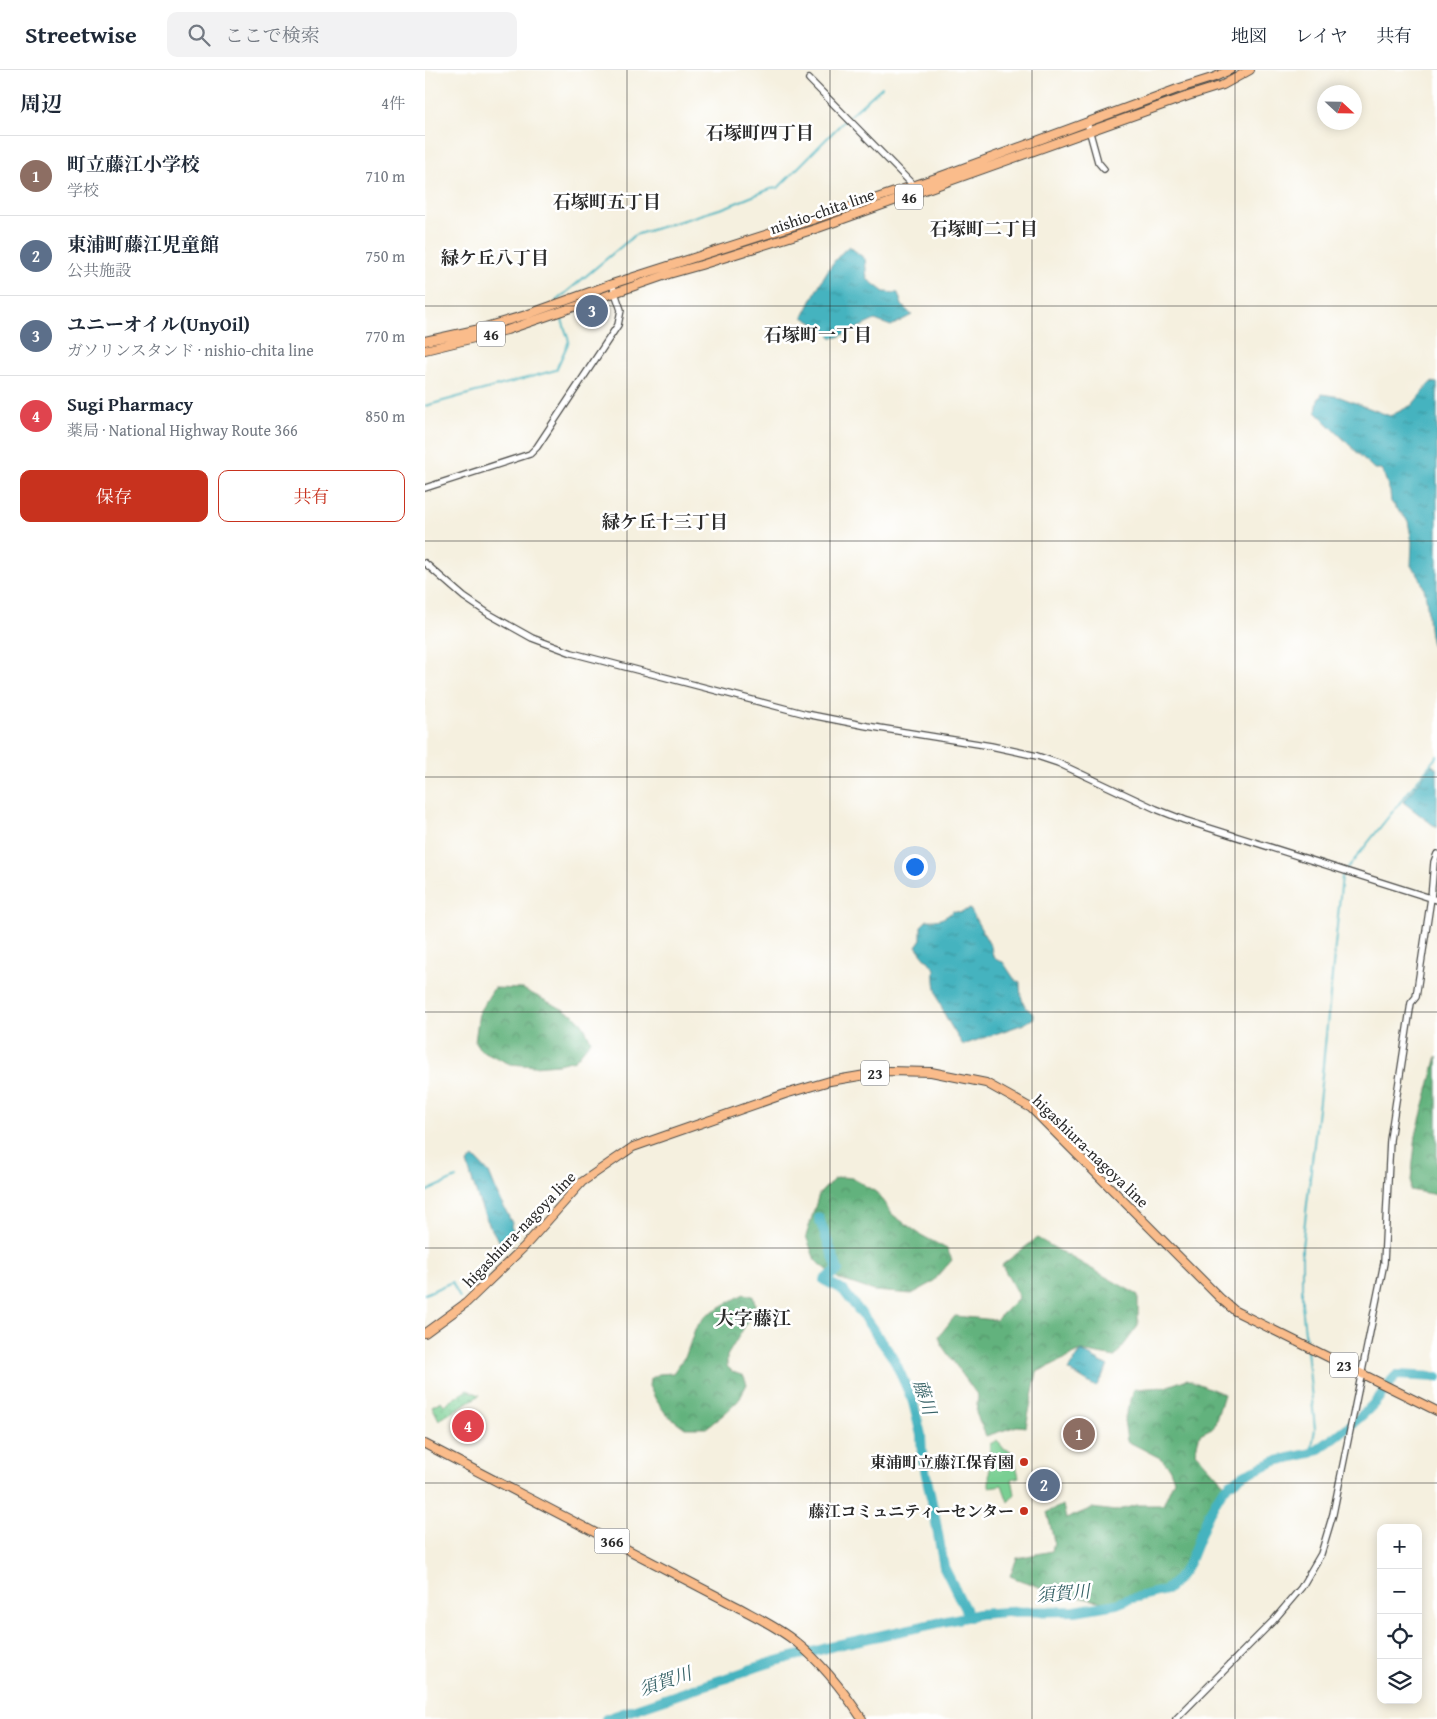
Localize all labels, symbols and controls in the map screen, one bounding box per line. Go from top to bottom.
search box [167,12,517,57]
text: Streetwise [25,17,137,52]
icon: search [185,21,213,49]
text: ここで検索 [225,21,320,49]
text: 地図 [1231,22,1267,49]
text: レイヤ [1295,22,1348,49]
text: 共有 [1376,22,1412,49]
north arrow [1317,85,1362,130]
text: 周辺 [20,88,62,119]
text: 4件 [381,91,405,115]
district label: 石塚町四丁目 [706,119,814,146]
text: 町立藤江小学校 [67,150,200,178]
text: 1 [32,164,40,188]
text: 710 m [365,164,405,188]
text: 学校 [67,178,99,202]
street label: nishio-chita line [766,182,878,240]
road number: 46 [895,184,923,210]
district label: 石塚町五丁目 [553,188,661,215]
district label: 石塚町二丁目 [930,215,1038,242]
text: 東浦町藤江児童館 [67,230,219,258]
text: 2 [32,244,40,268]
text: 750 m [365,244,405,268]
district label: 緑ケ丘八丁目 [441,244,549,271]
text: 公共施設 [67,258,131,282]
pin: 3 [576,292,608,330]
text: ユニーオイル(UnyOil) [67,310,250,338]
district label: 石塚町一丁目 [764,321,872,348]
road number: 46 [477,322,505,346]
text: 3 [32,324,40,348]
text: 770 m [365,324,405,348]
text: ガソリンスタンド · nishio-chita line [67,338,314,362]
text: Sugi Pharmacy [67,390,193,418]
text: 4 [32,404,40,428]
text: 850 m [365,404,405,428]
text: 薬局 · National Highway Route 366 [67,418,298,442]
button: 保存 [20,470,208,522]
button: 共有 [218,470,405,522]
district label: 緑ケ丘十三丁目 [602,508,728,535]
your location [902,854,928,880]
road number: 23 [861,1060,889,1086]
street label: higashiura-nagoya line [1027,1089,1155,1213]
street label: higashiura-nagoya line [457,1165,581,1293]
district label: 大字藤江 [715,1304,791,1332]
road number: 23 [1330,1352,1358,1378]
water label: 藤川 [907,1376,944,1420]
pin: 4 [452,1407,484,1445]
pin: 1 [1063,1415,1095,1453]
place label: 東浦町立藤江保育園 [870,1450,1014,1474]
marker: 東浦町立藤江保育園 [1018,1456,1030,1468]
pin: 2 [1028,1466,1060,1504]
place label: 藤江コミュニティーセンター [809,1499,1014,1523]
marker: 藤江コミュニティーセンター [1018,1505,1030,1517]
map controls [1377,1524,1422,1704]
button: + [1377,1524,1422,1569]
road number: 366 [595,1528,629,1554]
button: − [1377,1569,1422,1614]
water label: 須賀川 [1035,1577,1093,1609]
button: locate [1377,1614,1422,1659]
water label: 須賀川 [635,1659,697,1703]
button: layers [1377,1659,1422,1704]

